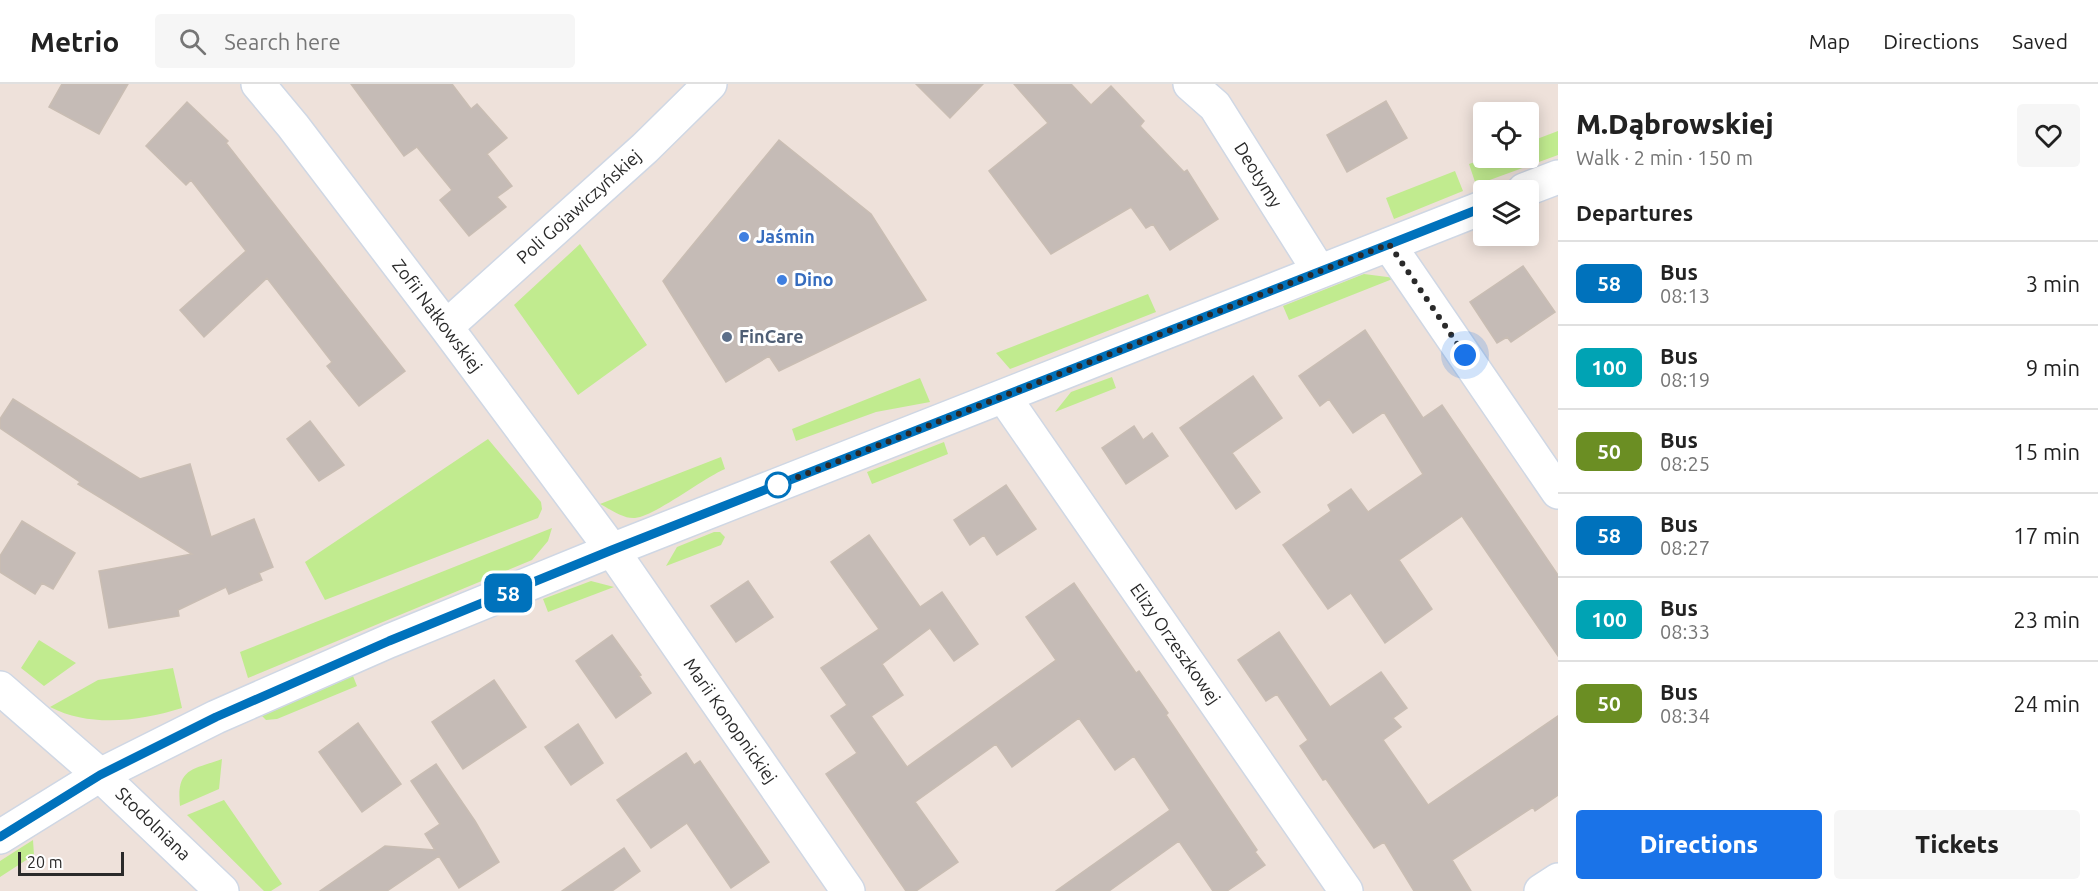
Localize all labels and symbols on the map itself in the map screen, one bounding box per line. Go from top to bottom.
street label: Deotymy [1231,138,1287,211]
street label: Poli Gojawiczyńskiej [512,145,644,267]
place label: Jaśmin [756,226,815,246]
marker: Jaśmin [737,230,751,244]
street label: Zofii Nałkowskiej [389,255,487,376]
place label: Dino [794,269,834,289]
marker: Dino [775,273,789,287]
place label: FinCare [739,326,804,346]
marker: FinCare [720,330,734,344]
your location [1450,340,1480,370]
unlabelled marker [765,472,791,498]
line badge: 58 [481,574,535,612]
street label: Elizy Orzeszkowej [1127,579,1225,708]
street label: Marii Konopnickiej [680,654,781,787]
street label: Stodolniana [112,783,195,864]
scale bar [18,849,124,876]

